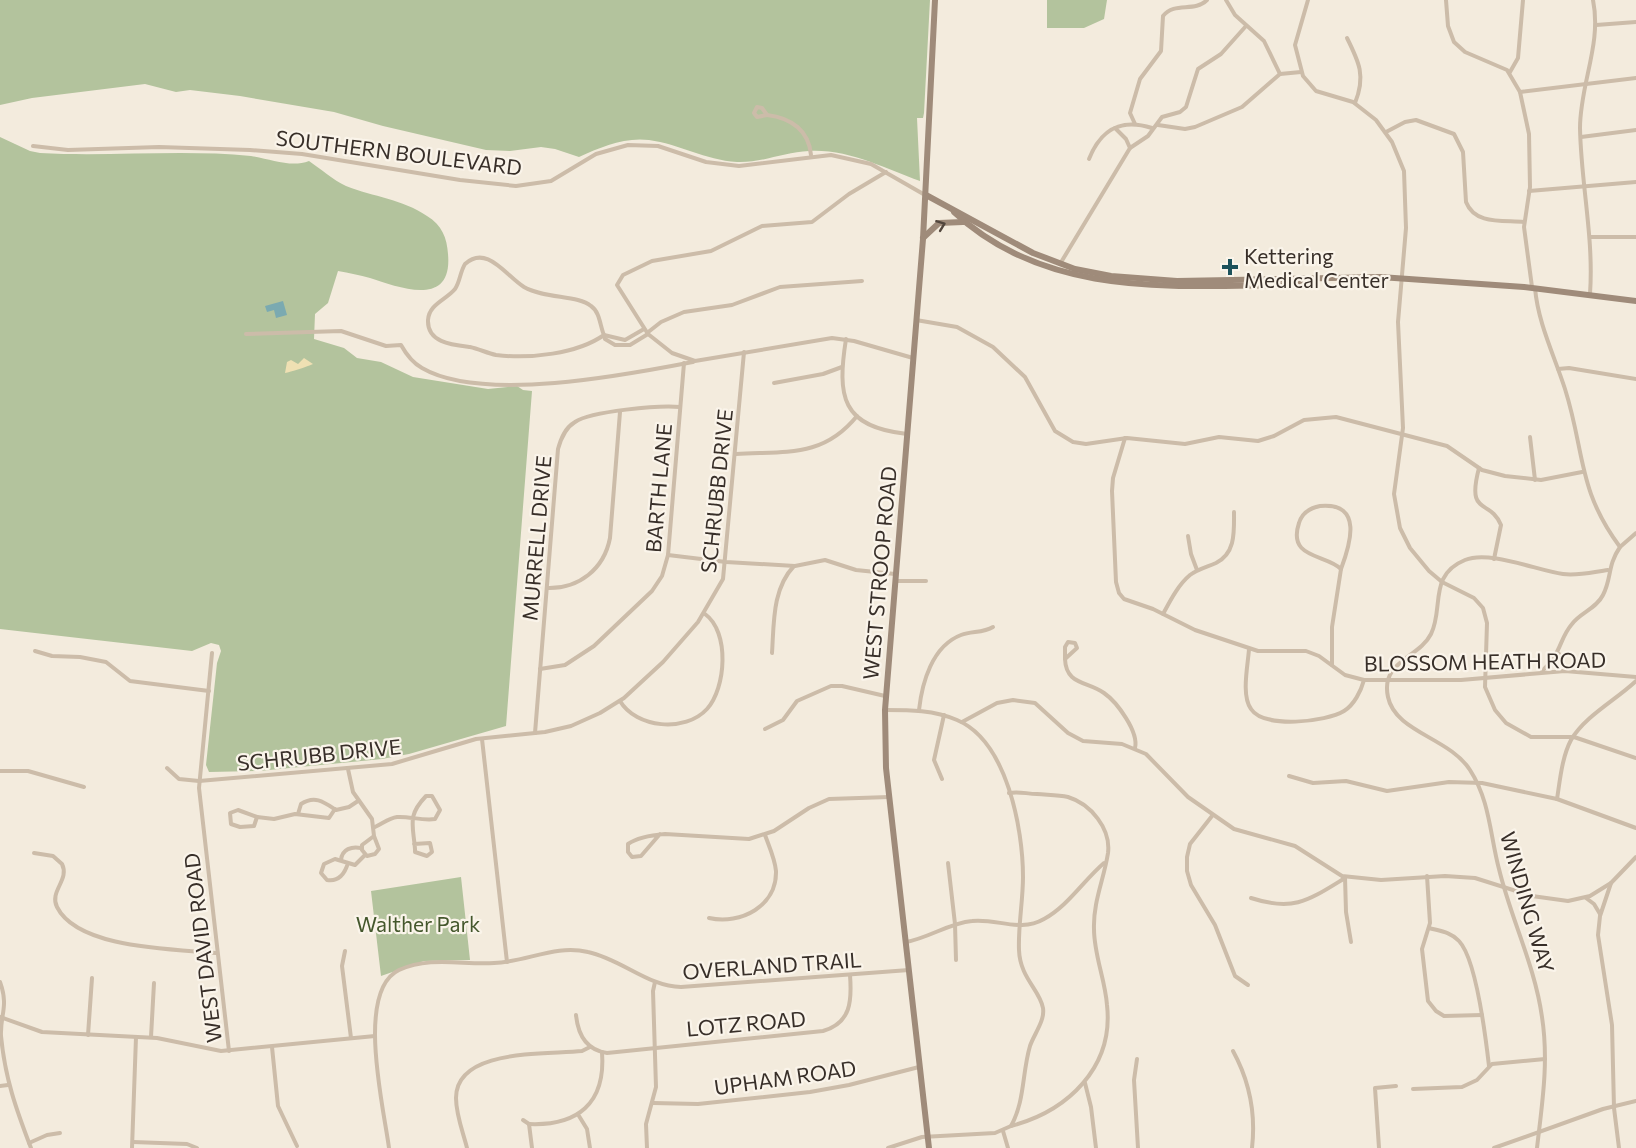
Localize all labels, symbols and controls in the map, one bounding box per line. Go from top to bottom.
street label: SOUTHERN BOULEVARD [274,124,524,180]
one-way arrow [936,219,946,232]
place label: Kettering Medical Center [1244,243,1389,292]
marker: Kettering Medical Center [1221,258,1239,276]
street label: SCHRUBB DRIVE [695,408,737,574]
street label: BARTH LANE [640,422,676,554]
street label: MURRELL DRIVE [516,454,556,622]
street label: WEST STROOP ROAD [857,465,901,681]
street label: BLOSSOM HEATH ROAD [1364,646,1606,676]
street label: SCHRUBB DRIVE [236,733,402,775]
street label: WINDING WAY [1496,828,1560,976]
street label: WEST DAVID ROAD [178,852,226,1044]
park label: Walther Park [356,911,480,936]
street label: OVERLAND TRAIL [682,946,862,984]
street label: LOTZ ROAD [685,1005,807,1041]
street label: UPHAM ROAD [712,1055,858,1099]

